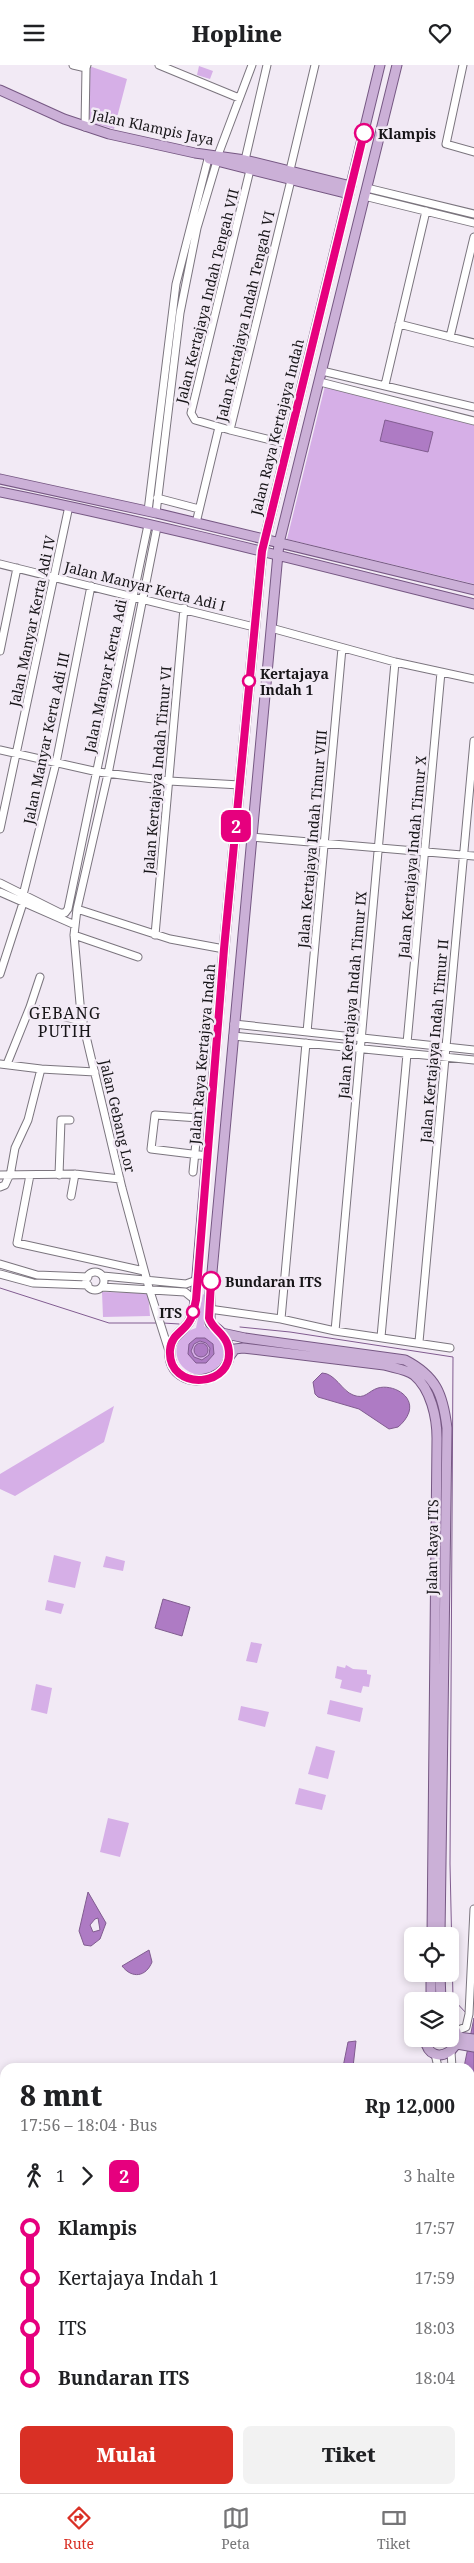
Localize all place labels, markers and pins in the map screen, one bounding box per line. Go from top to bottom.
marker: Klampis [354,123,374,143]
place label: Klampis [378,124,436,143]
place label: Kertajaya Indah 1 [260,664,329,699]
marker: Kertajaya Indah 1 [242,674,256,688]
marker: Bundaran ITS [201,1271,221,1291]
place label: Bundaran ITS [225,1272,322,1291]
place label: ITS [159,1303,182,1322]
marker: ITS [186,1305,200,1319]

